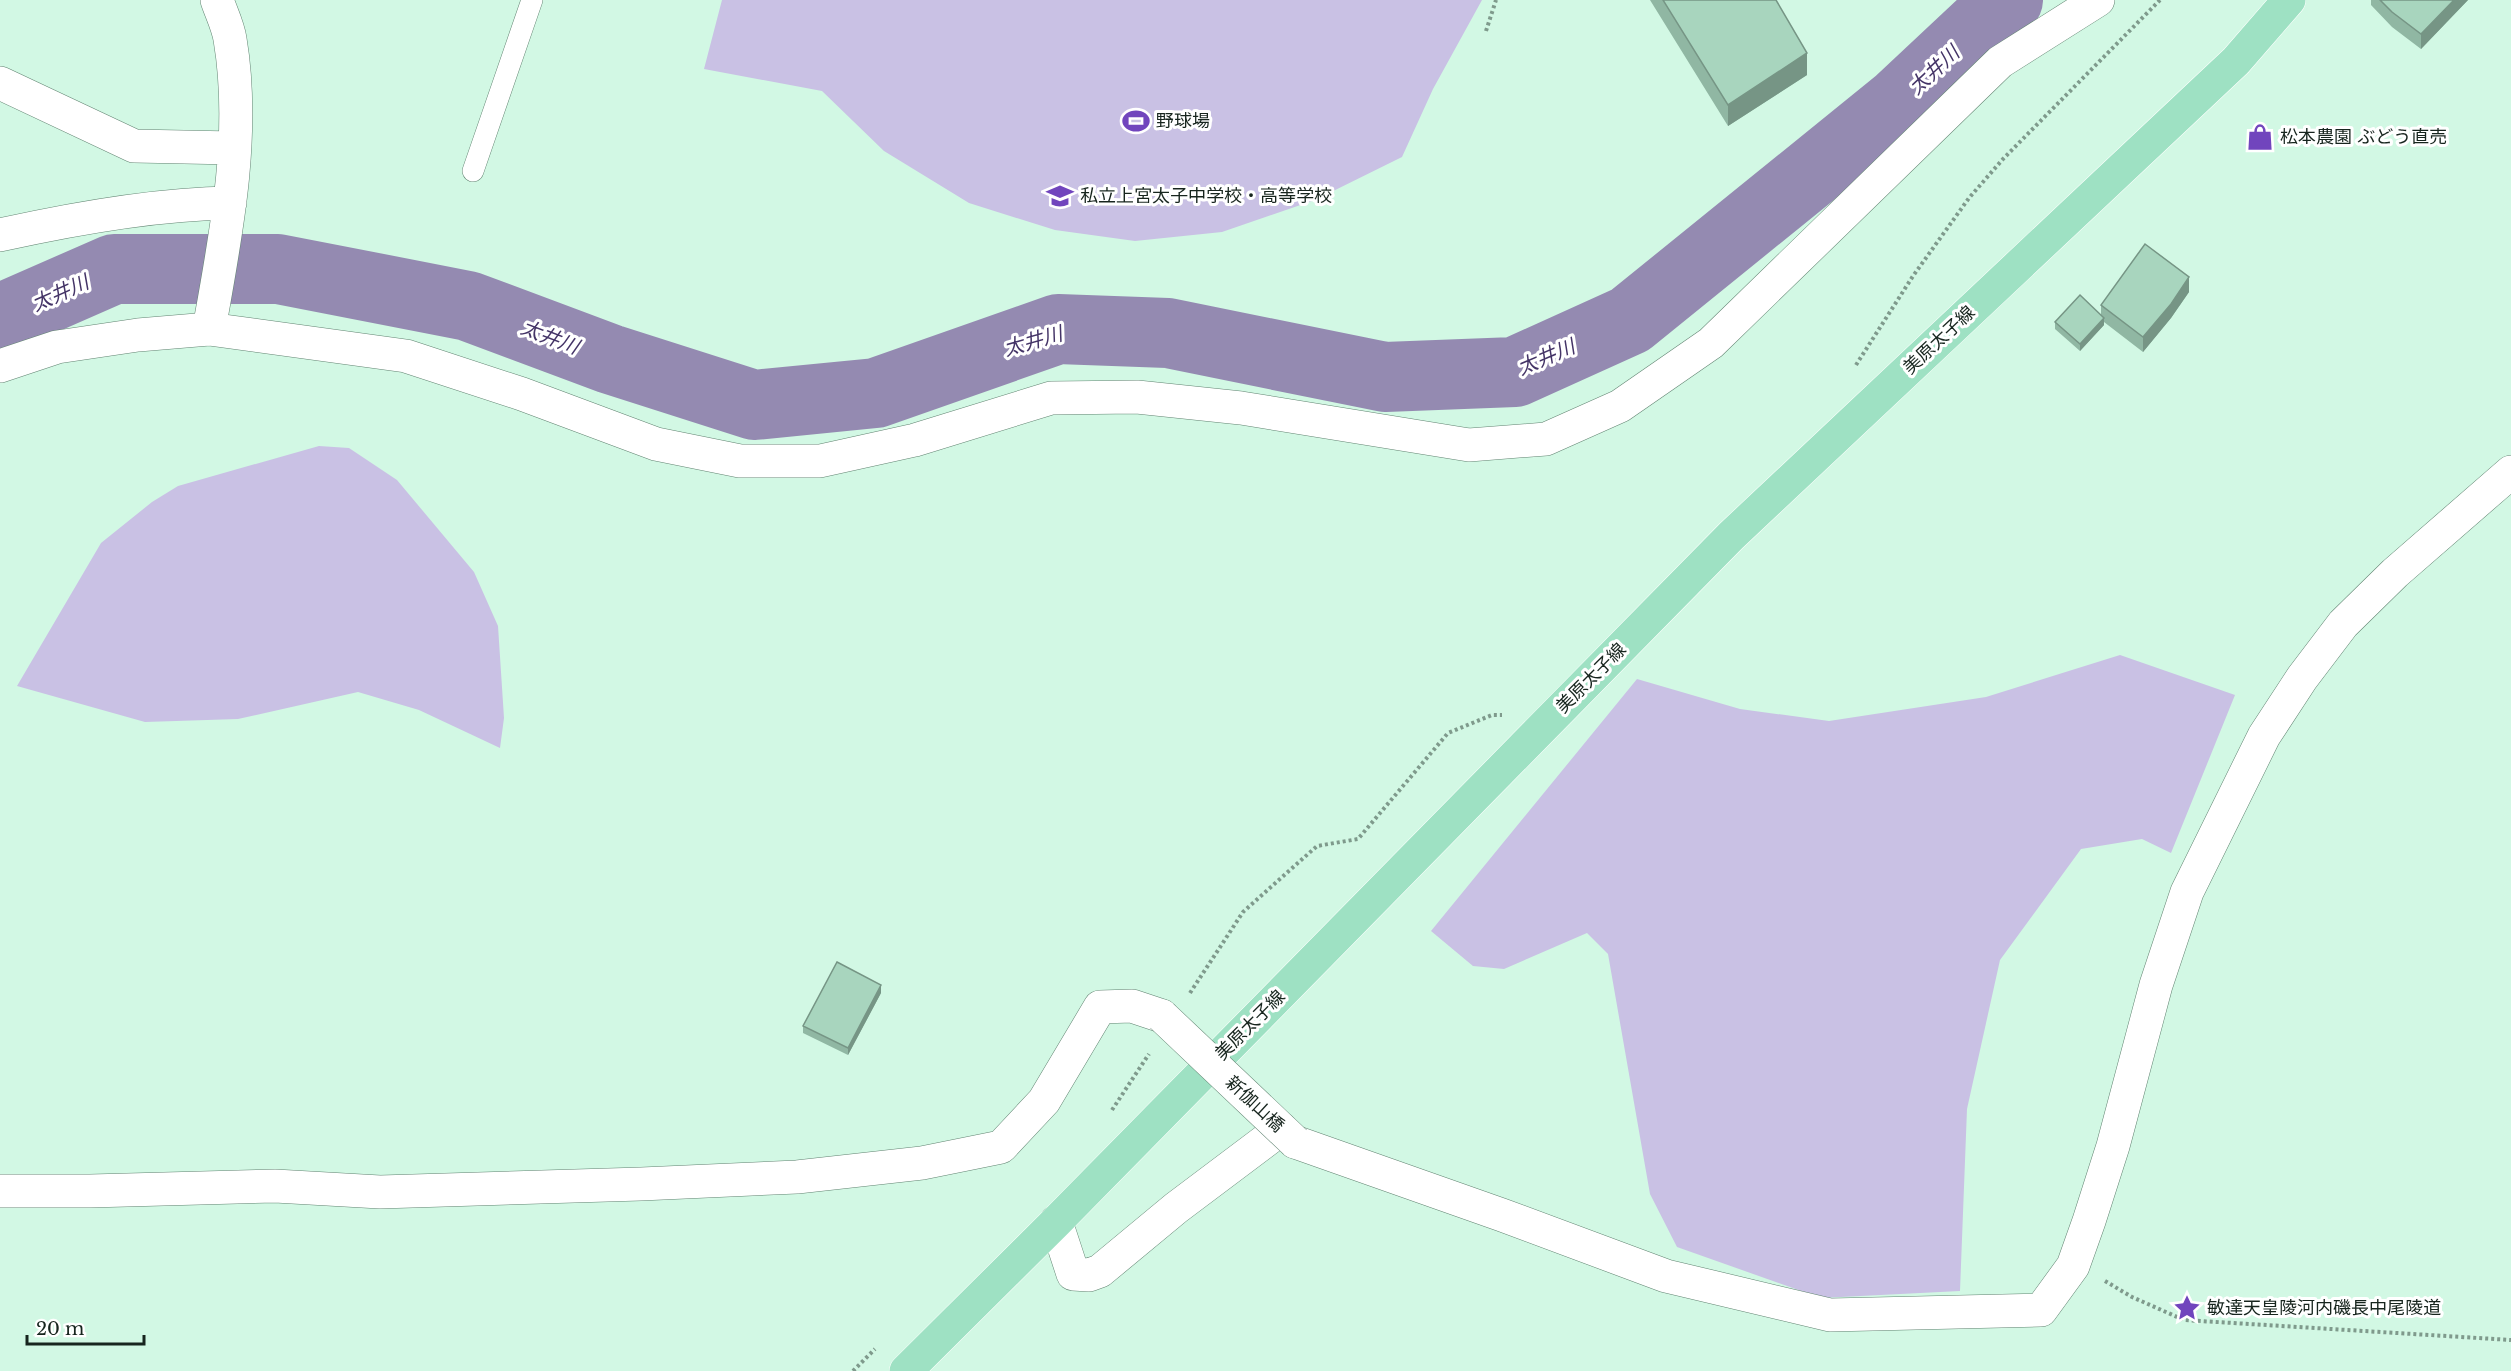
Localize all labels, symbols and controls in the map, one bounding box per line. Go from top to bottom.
water label: 太井川 [1904,39,1966,99]
sports icon: 野球場 [1121,106,1151,136]
place label: 野球場 [1156,110,1210,132]
shop icon: 松本農園 ぶどう直売 [2245,122,2275,152]
place label: 松本農園 ぶどう直売 [2280,126,2447,148]
school or university icon: 私立上宮太子中学校・高等学校 [1045,181,1075,211]
place label: 私立上宮太子中学校・高等学校 [1080,185,1332,207]
water label: 太井川 [28,269,94,316]
street label: 美原太子線 [1899,301,1979,379]
water label: 太井川 [518,315,584,360]
water label: 太井川 [1001,321,1067,361]
water label: 太井川 [1514,333,1580,380]
street label: 美原太子線 [1551,638,1631,718]
street label: 美原太子線 [1210,985,1290,1065]
street label: 新伽山橋 [1221,1071,1289,1137]
place icon: 敏達天皇陵河内磯長中尾陵道 [2172,1293,2202,1323]
place label: 敏達天皇陵河内磯長中尾陵道 [2207,1297,2441,1319]
scale bar [27,1308,144,1346]
text: 20 m [36,1318,84,1340]

